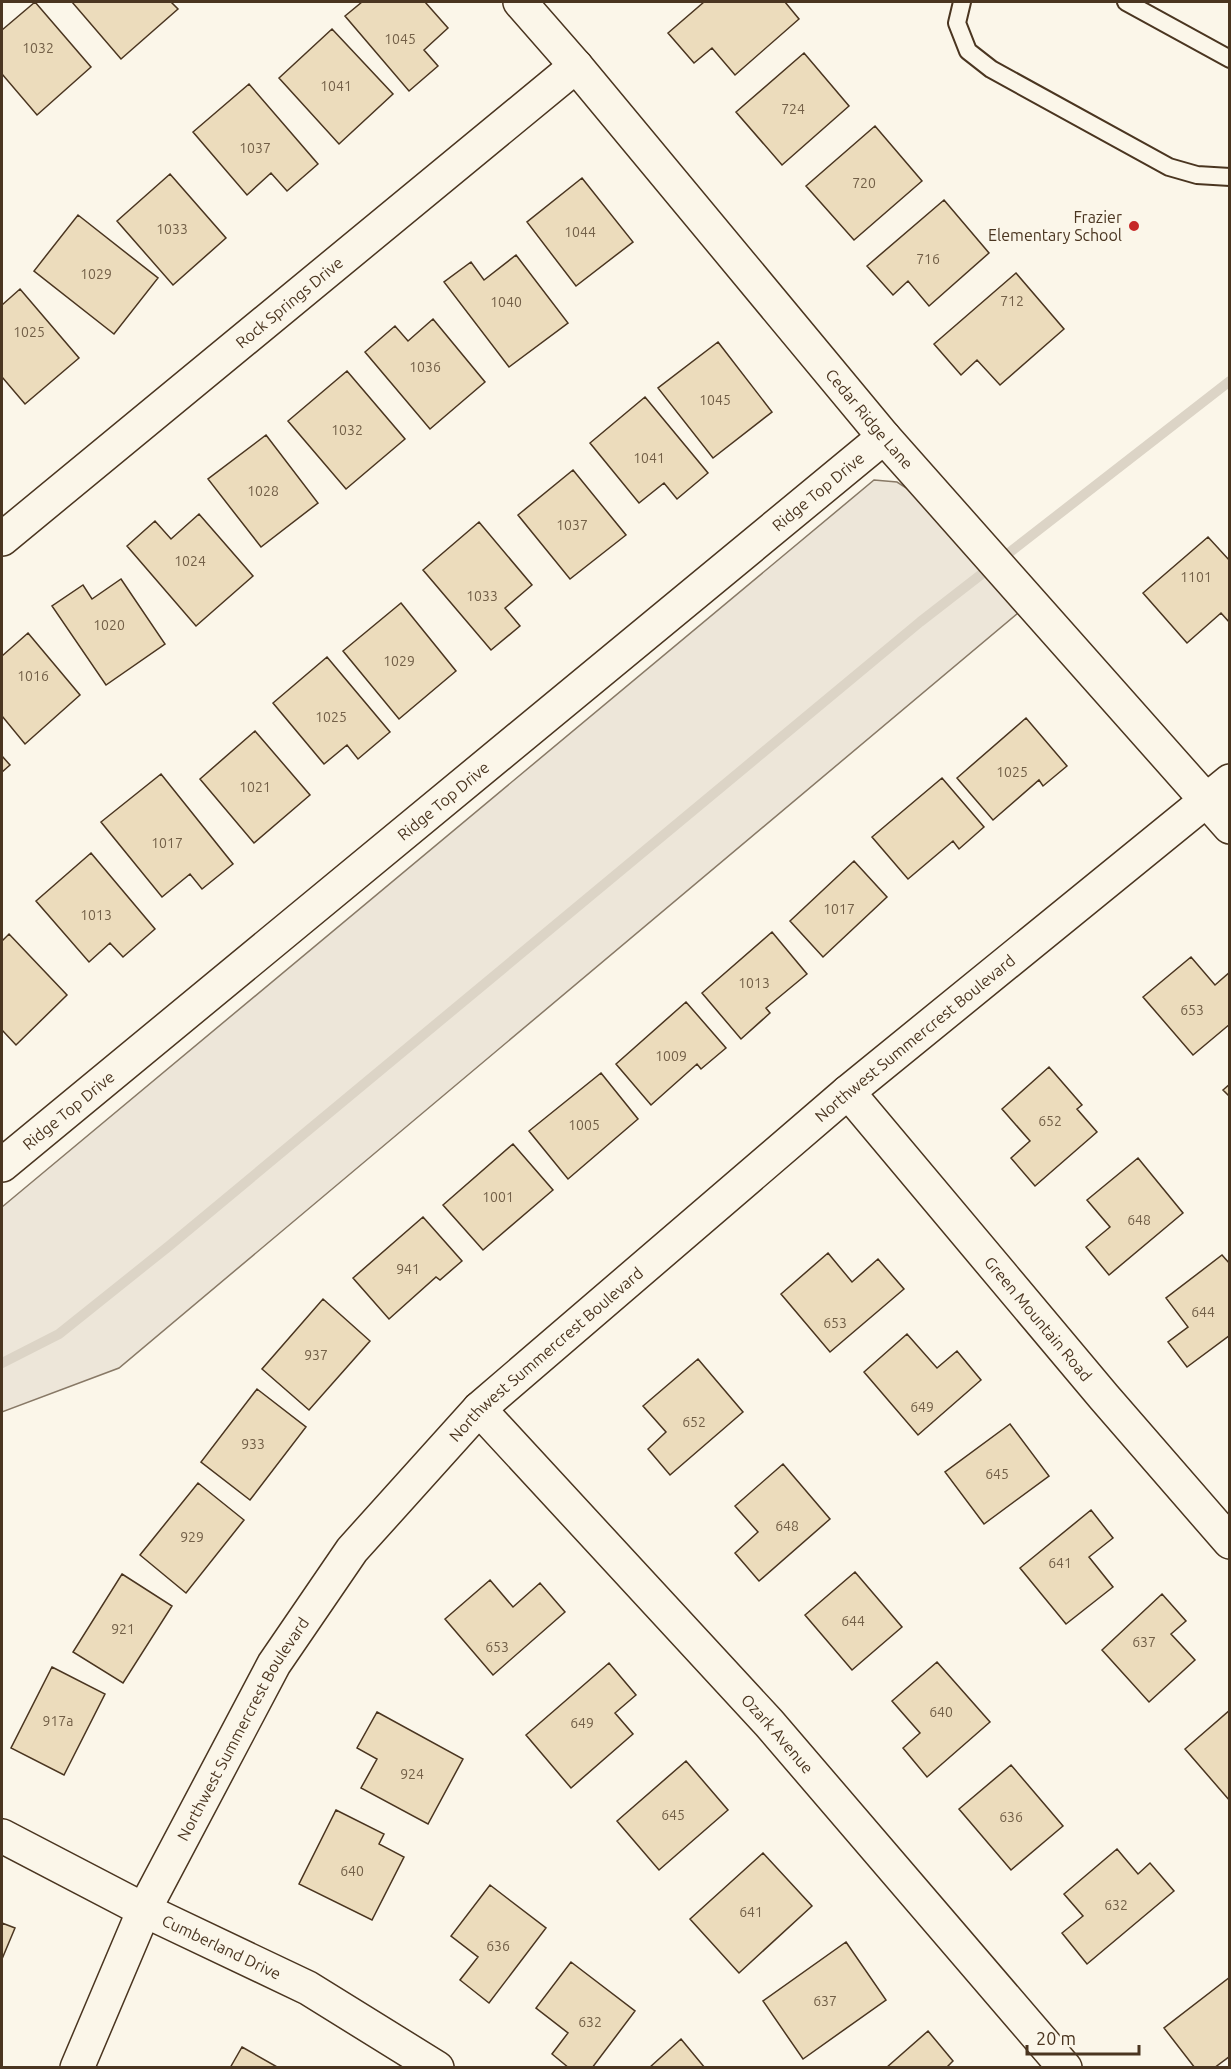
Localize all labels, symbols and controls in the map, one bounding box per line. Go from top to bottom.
house number: 1045 [384,31,416,47]
house number: 1032 [22,40,54,56]
house number: 1041 [320,78,352,94]
house number: 724 [781,101,805,117]
house number: 1037 [239,140,271,156]
house number: 720 [852,175,876,191]
place label: Frazier Elementary School [988,208,1122,244]
marker: Frazier Elementary School [1127,219,1141,233]
house number: 1033 [156,221,188,237]
house number: 1044 [564,224,596,240]
house number: 716 [916,251,940,267]
street label: Rock Springs Drive [232,253,346,352]
house number: 1029 [80,266,112,282]
house number: 712 [1000,293,1024,309]
house number: 1040 [490,294,522,310]
house number: 1025 [13,324,45,340]
house number: 1036 [409,359,441,375]
street label: Cedar Ridge Lane [822,365,917,472]
house number: 1045 [699,392,731,408]
house number: 1032 [331,422,363,438]
street label: Ridge Top Drive [769,448,867,535]
house number: 1041 [633,450,665,466]
house number: 1028 [247,483,279,499]
house number: 1037 [556,517,588,533]
house number: 1024 [174,553,206,569]
house number: 1101 [1180,569,1212,585]
house number: 1033 [466,588,498,604]
house number: 1020 [93,617,125,633]
house number: 1029 [383,653,415,669]
house number: 1016 [17,668,49,684]
house number: 1025 [315,709,347,725]
street label: Ridge Top Drive [394,758,493,844]
house number: 1025 [996,764,1028,780]
house number: 1021 [239,779,271,795]
house number: 1017 [151,835,183,851]
house number: 1017 [823,901,855,917]
house number: 1013 [80,907,112,923]
street label: Northwest Summercrest Boulevard [811,951,1018,1125]
house number: 1013 [738,975,770,991]
house number: 653 [1180,1002,1204,1018]
house number: 1009 [655,1048,687,1064]
street label: Ridge Top Drive [19,1067,118,1153]
house number: 652 [1038,1113,1062,1129]
house number: 1005 [568,1117,600,1133]
house number: 1001 [482,1189,514,1205]
house number: 648 [1127,1212,1151,1228]
street label: Green Mountain Road [981,1253,1096,1385]
house number: 941 [396,1261,420,1277]
street label: Northwest Summercrest Boulevard [445,1264,646,1445]
house number: 644 [1191,1304,1215,1320]
house number: 653 [823,1315,847,1331]
house number: 937 [304,1347,328,1363]
house number: 649 [910,1399,934,1415]
house number: 652 [682,1414,706,1430]
house number: 933 [241,1436,265,1452]
house number: 645 [985,1466,1009,1482]
house number: 648 [775,1518,799,1534]
house number: 929 [180,1529,204,1545]
house number: 641 [1048,1555,1072,1571]
house number: 644 [841,1613,865,1629]
street label: Northwest Summercrest Boulevard [173,1614,312,1844]
house number: 921 [111,1621,135,1637]
house number: 637 [1132,1634,1156,1650]
house number: 653 [485,1639,509,1655]
street label: Ozark Avenue [738,1690,817,1777]
house number: 640 [929,1704,953,1720]
house number: 917a [43,1713,73,1729]
house number: 649 [570,1715,594,1731]
house number: 924 [400,1766,424,1782]
house number: 645 [661,1807,685,1823]
house number: 636 [999,1809,1023,1825]
house number: 640 [340,1863,364,1879]
house number: 632 [1104,1897,1128,1913]
house number: 641 [739,1904,763,1920]
street label: Cumberland Drive [159,1911,284,1983]
house number: 636 [486,1938,510,1954]
house number: 637 [813,1993,837,2009]
house number: 632 [578,2014,602,2030]
scale bar [1027,2018,1140,2056]
text: 20 m [1036,2028,1076,2048]

